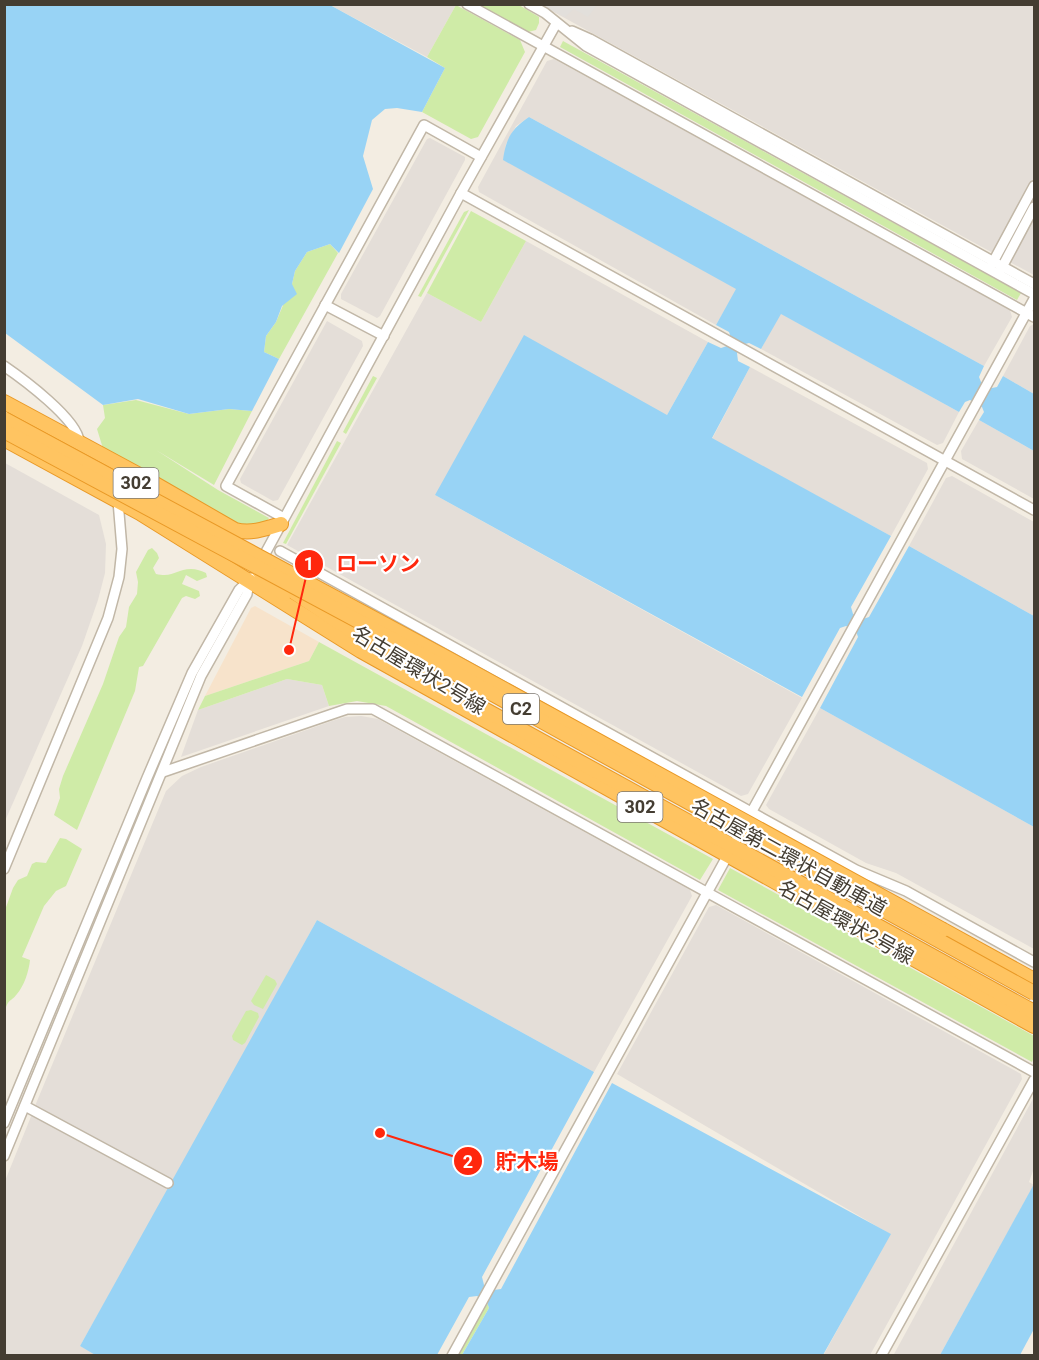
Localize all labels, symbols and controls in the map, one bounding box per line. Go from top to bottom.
road number: 302 [114,468,158,498]
callout: ローソン [294,544,432,583]
text: ローソン [336,552,420,576]
text: 1 [304,553,314,574]
street label: 名古屋環状2号線 [348,621,490,719]
road number: C2 [503,694,539,724]
road number: 302 [618,792,662,822]
street label: 名古屋第二環状自動車道 [687,793,891,921]
street label: 名古屋環状2号線 [774,875,918,969]
callout: 貯木場 [453,1142,570,1181]
text: 貯木場 [496,1150,559,1174]
text: 2 [463,1151,473,1172]

